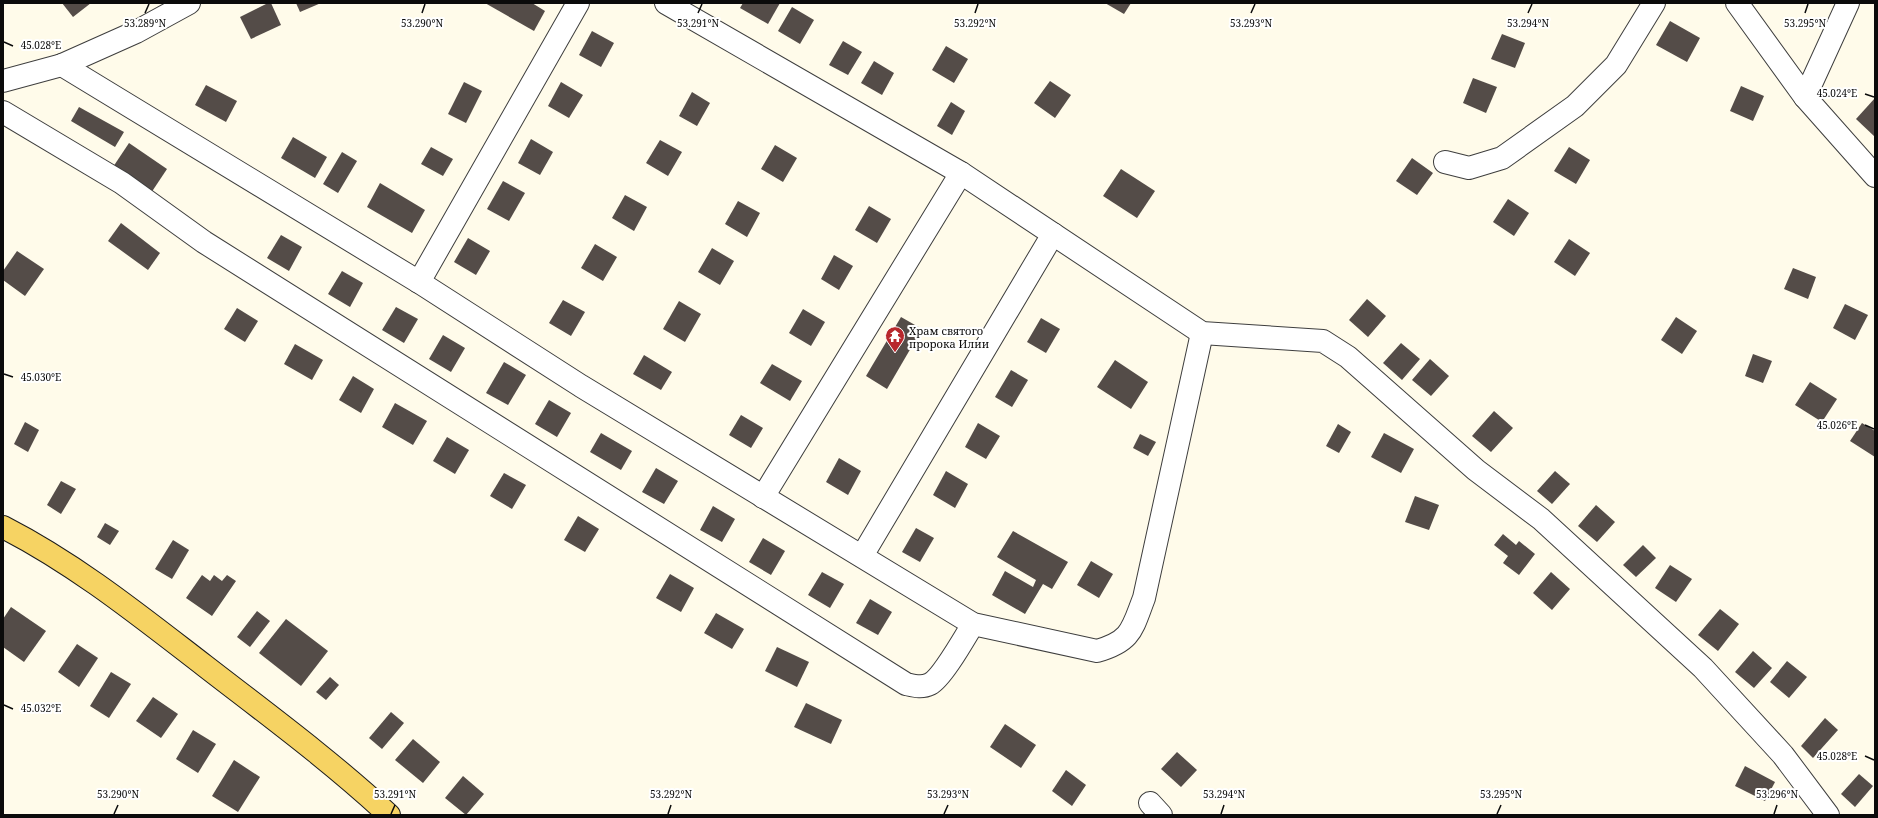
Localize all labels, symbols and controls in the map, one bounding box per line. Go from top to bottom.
text: 53.289°N [124,16,166,30]
text: 53.290°N [401,16,443,30]
text: 53.291°N [677,16,719,30]
text: 53.292°N [954,16,996,30]
text: 53.293°N [1230,16,1272,30]
text: 53.294°N [1507,16,1549,30]
text: 53.295°N [1784,16,1826,30]
text: 45.028°E [21,38,61,52]
text: 45.024°E [1817,86,1857,100]
place label: Храм святого пророка Илии [909,323,989,351]
temple icon: Храм святого пророка Илии [884,325,906,353]
text: 45.030°E [21,370,61,384]
text: 45.026°E [1817,418,1857,432]
text: 45.032°E [21,701,61,715]
text: 45.028°E [1817,749,1857,763]
text: 53.290°N [97,787,139,801]
text: 53.291°N [374,787,416,801]
text: 53.292°N [650,787,692,801]
text: 53.293°N [927,787,969,801]
text: 53.294°N [1203,787,1245,801]
text: 53.295°N [1480,787,1522,801]
text: 53.296°N [1756,787,1798,801]

